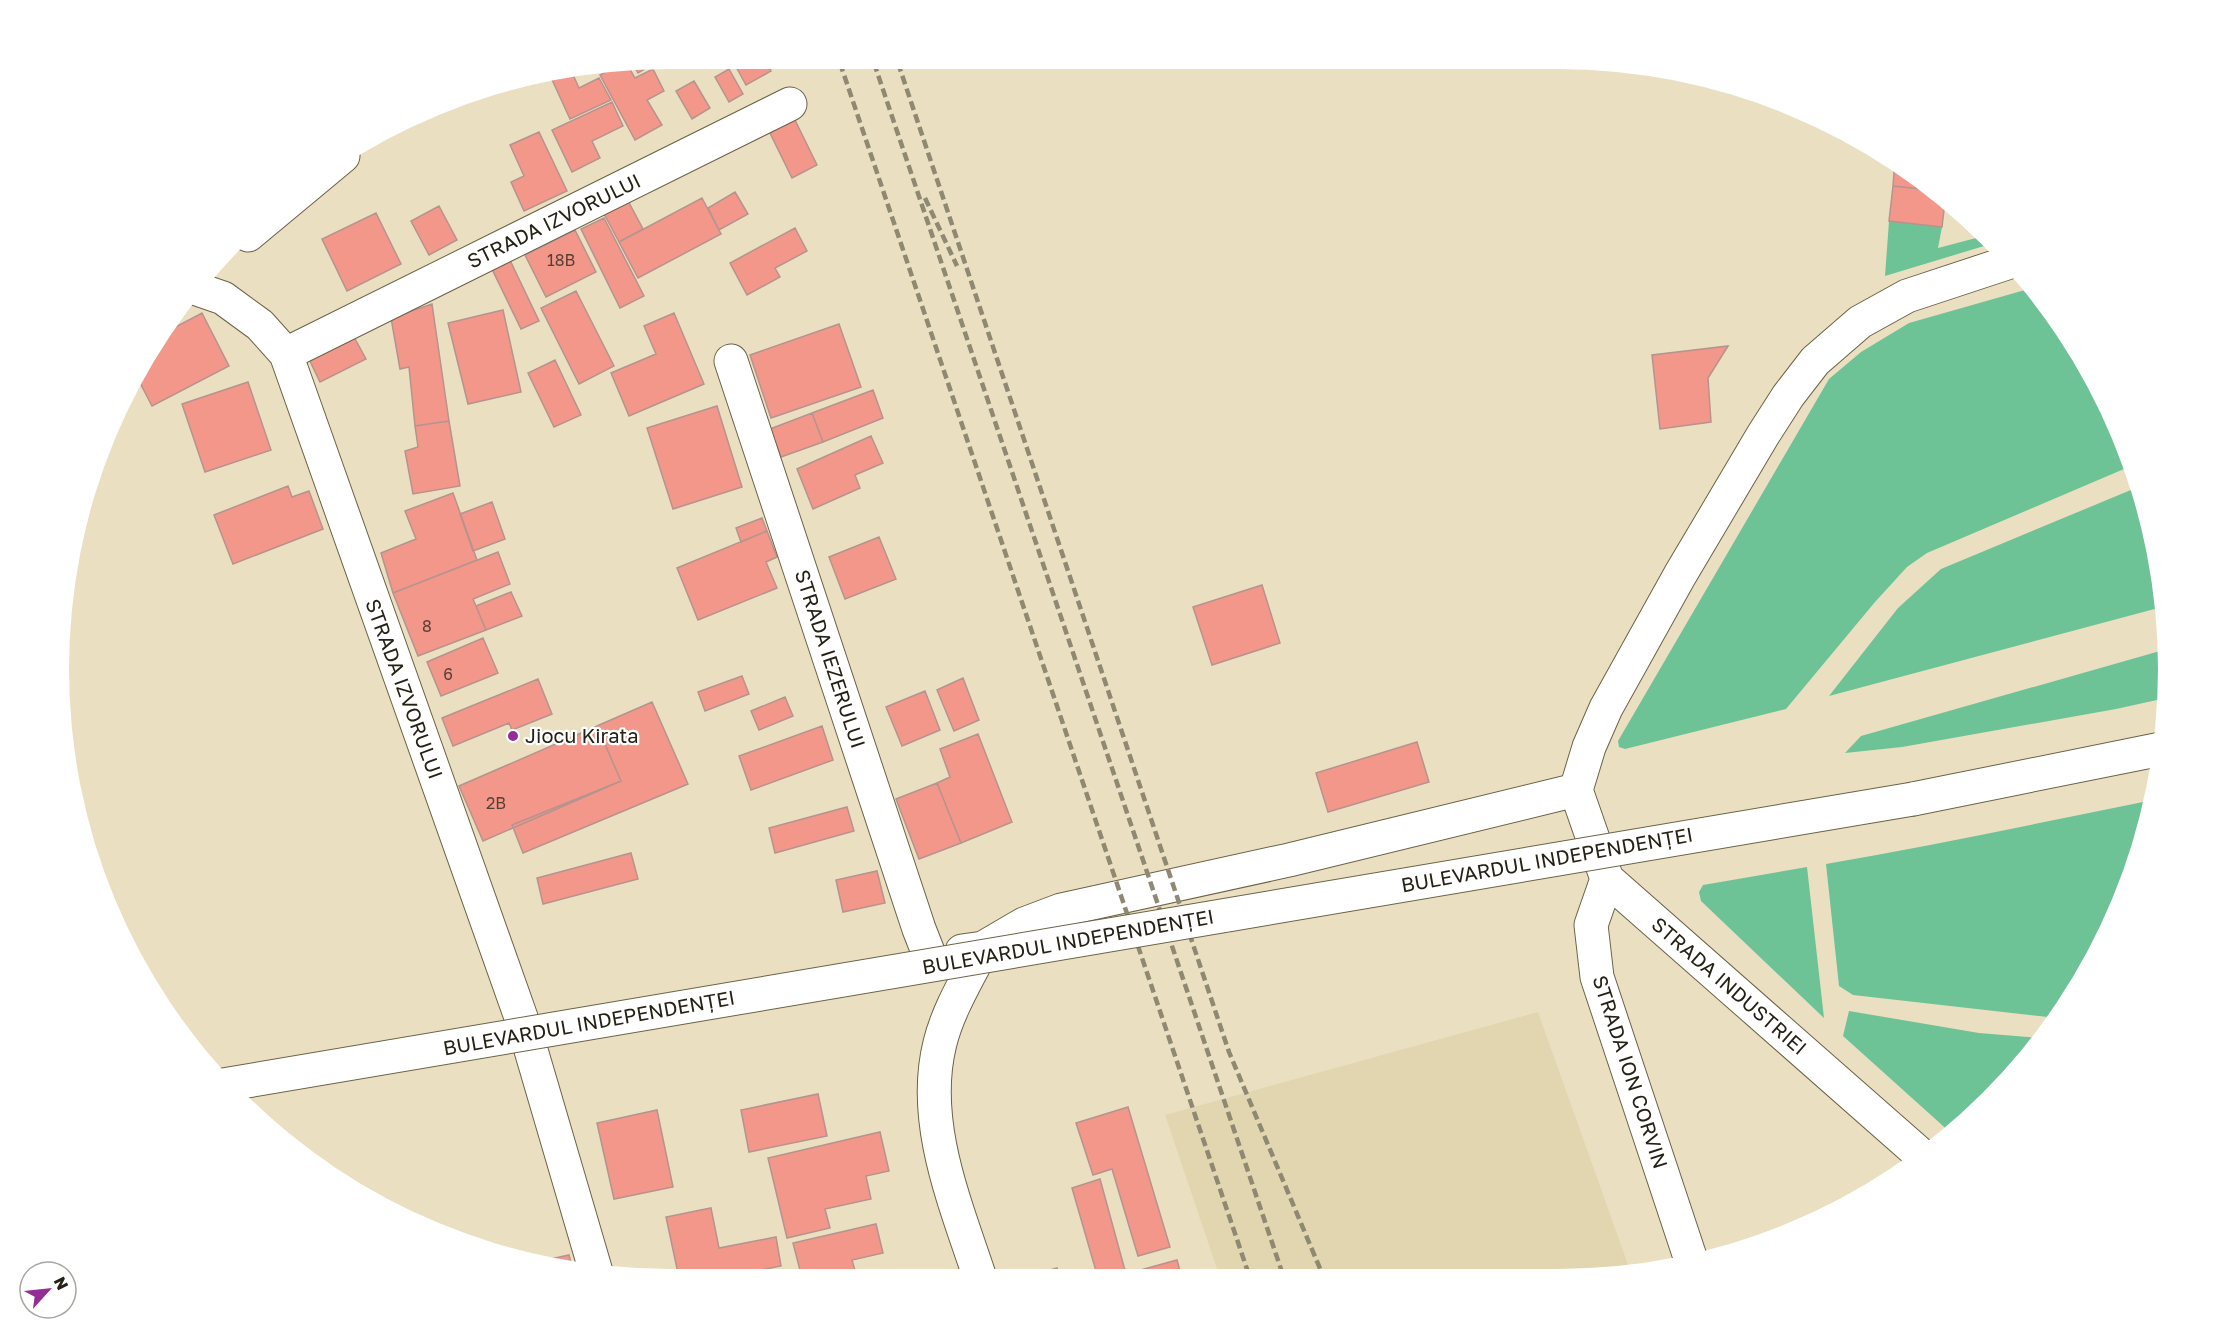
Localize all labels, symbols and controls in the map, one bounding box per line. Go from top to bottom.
street label: STRADA IZVORULUI [463,168,644,272]
house number: 18B [547,250,575,270]
street label: STRADA IEZERULUI [791,566,871,751]
street label: STRADA IZVORULUI [361,595,449,782]
house number: 8 [422,616,432,636]
house number: 6 [443,664,453,684]
place label: Jiocu Kirata [525,723,639,747]
marker: Jiocu Kirata [506,729,520,743]
house number: 2B [486,793,506,813]
street label: BULEVARDUL INDEPENDENȚEI [1399,822,1695,898]
street label: BULEVARDUL INDEPENDENȚEI [920,904,1216,980]
street label: STRADA INDUSTRIEI [1647,911,1812,1059]
street label: STRADA ION CORVIN [1588,972,1674,1171]
street label: BULEVARDUL INDEPENDENȚEI [441,985,737,1061]
north arrow [18,1260,78,1320]
text: N [50,1273,73,1293]

